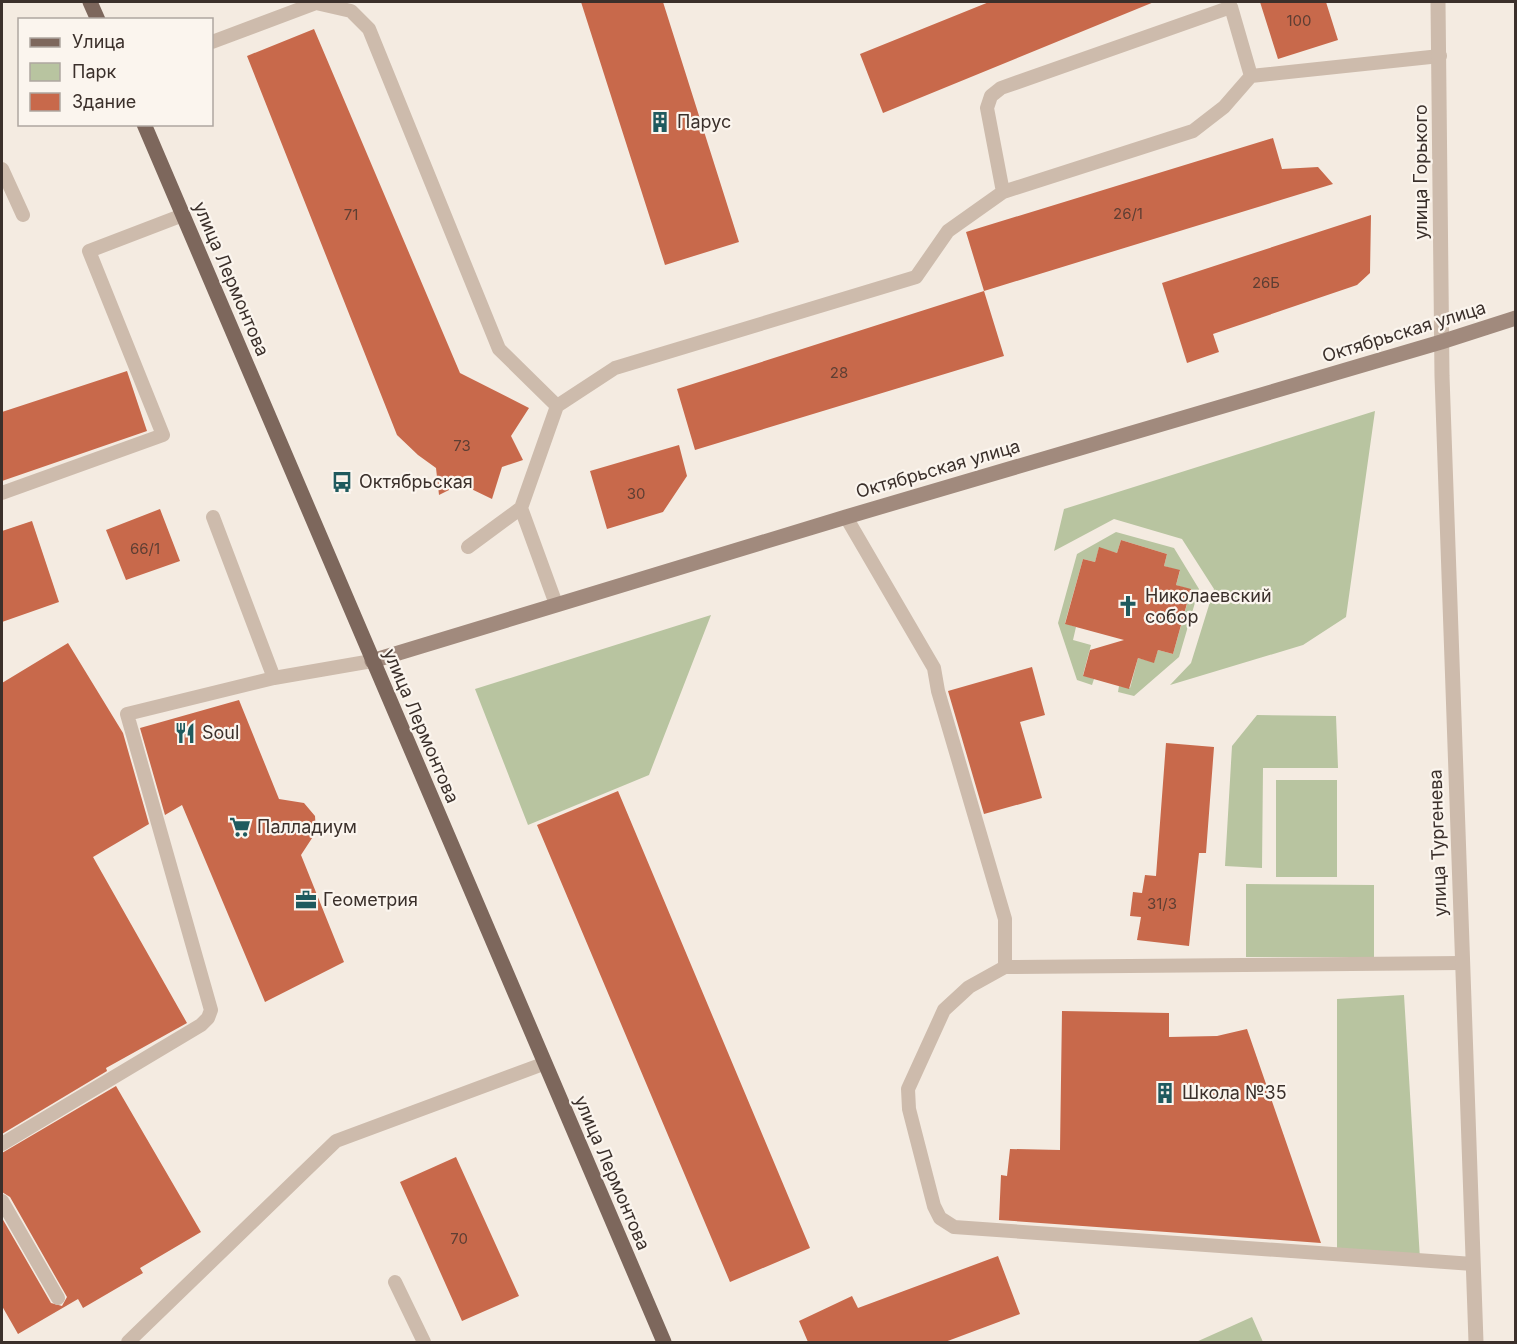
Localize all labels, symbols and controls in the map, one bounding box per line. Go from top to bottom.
house number: 100 [1286,11,1312,30]
legend [18,18,213,126]
text: Улица [72,31,125,52]
text: Парк [72,61,117,82]
text: Здание [72,91,136,112]
street label: улица Горького [1410,104,1431,240]
building icon: Парус [648,110,672,134]
place label: Парус [677,111,731,132]
street label: улица Лермонтова [189,198,273,359]
house number: 26/1 [1113,204,1143,223]
house number: 71 [344,205,358,224]
house number: 26Б [1252,273,1280,292]
street label: Октябрьская улица [1320,297,1488,366]
house number: 28 [830,363,848,382]
street label: Октябрьская улица [853,435,1022,502]
house number: 73 [453,436,471,455]
bus stop icon: Октябрьская [330,470,354,494]
place label: Октябрьская [359,471,473,492]
house number: 30 [627,484,645,503]
house number: 66/1 [130,539,160,558]
place label: Николаевский собор [1145,585,1272,627]
church icon: Николаевский собор [1116,594,1140,618]
street label: улица Лермонтова [379,645,463,806]
restaurant icon: Soul [173,721,197,745]
place label: Soul [202,722,239,743]
street label: улица Тургенева [1424,769,1451,917]
supermarket icon: Палладиум [228,815,252,839]
place label: Палладиум [257,816,357,837]
office icon: Геометрия [294,888,318,912]
place label: Геометрия [323,889,418,910]
house number: 31/3 [1147,894,1177,913]
building icon: Школа №35 [1153,1081,1177,1105]
place label: Школа №35 [1182,1082,1287,1103]
street label: улица Лермонтова [570,1092,654,1253]
house number: 70 [450,1229,468,1248]

